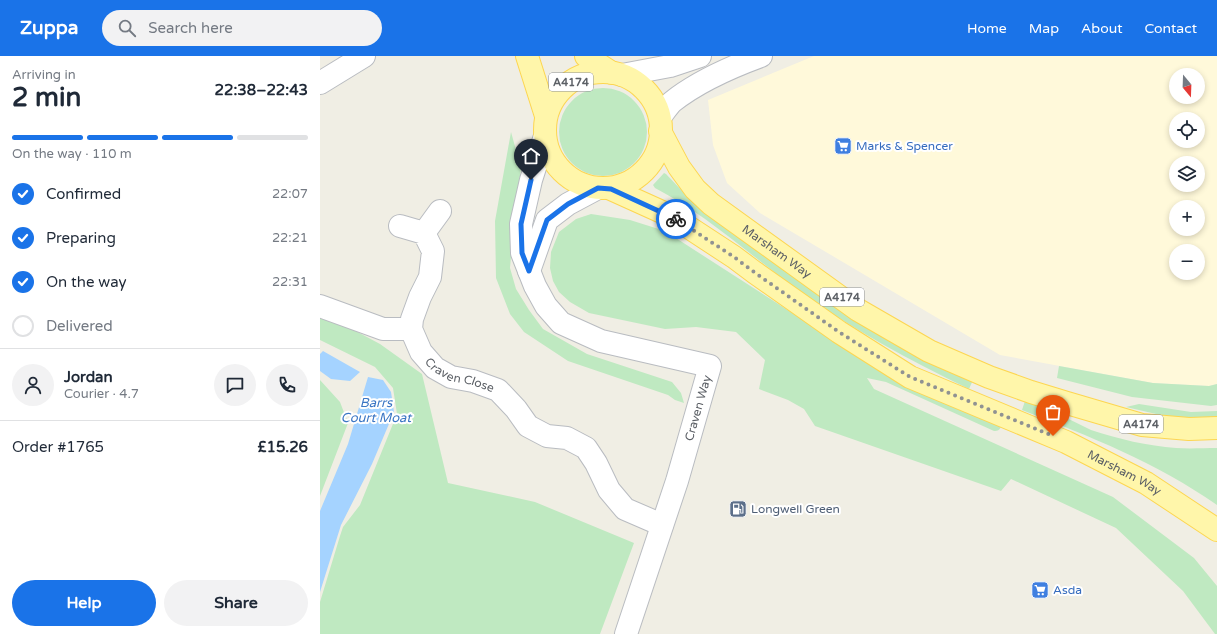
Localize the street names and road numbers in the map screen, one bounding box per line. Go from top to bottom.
road number: A4174 [549,73,593,91]
street label: Marsham Way [740,222,814,281]
road number: A4174 [820,288,864,306]
street label: Craven Close [422,355,496,395]
street label: Craven Way [682,373,714,442]
road number: A4174 [1119,415,1163,433]
street label: Marsham Way [1085,447,1164,498]

